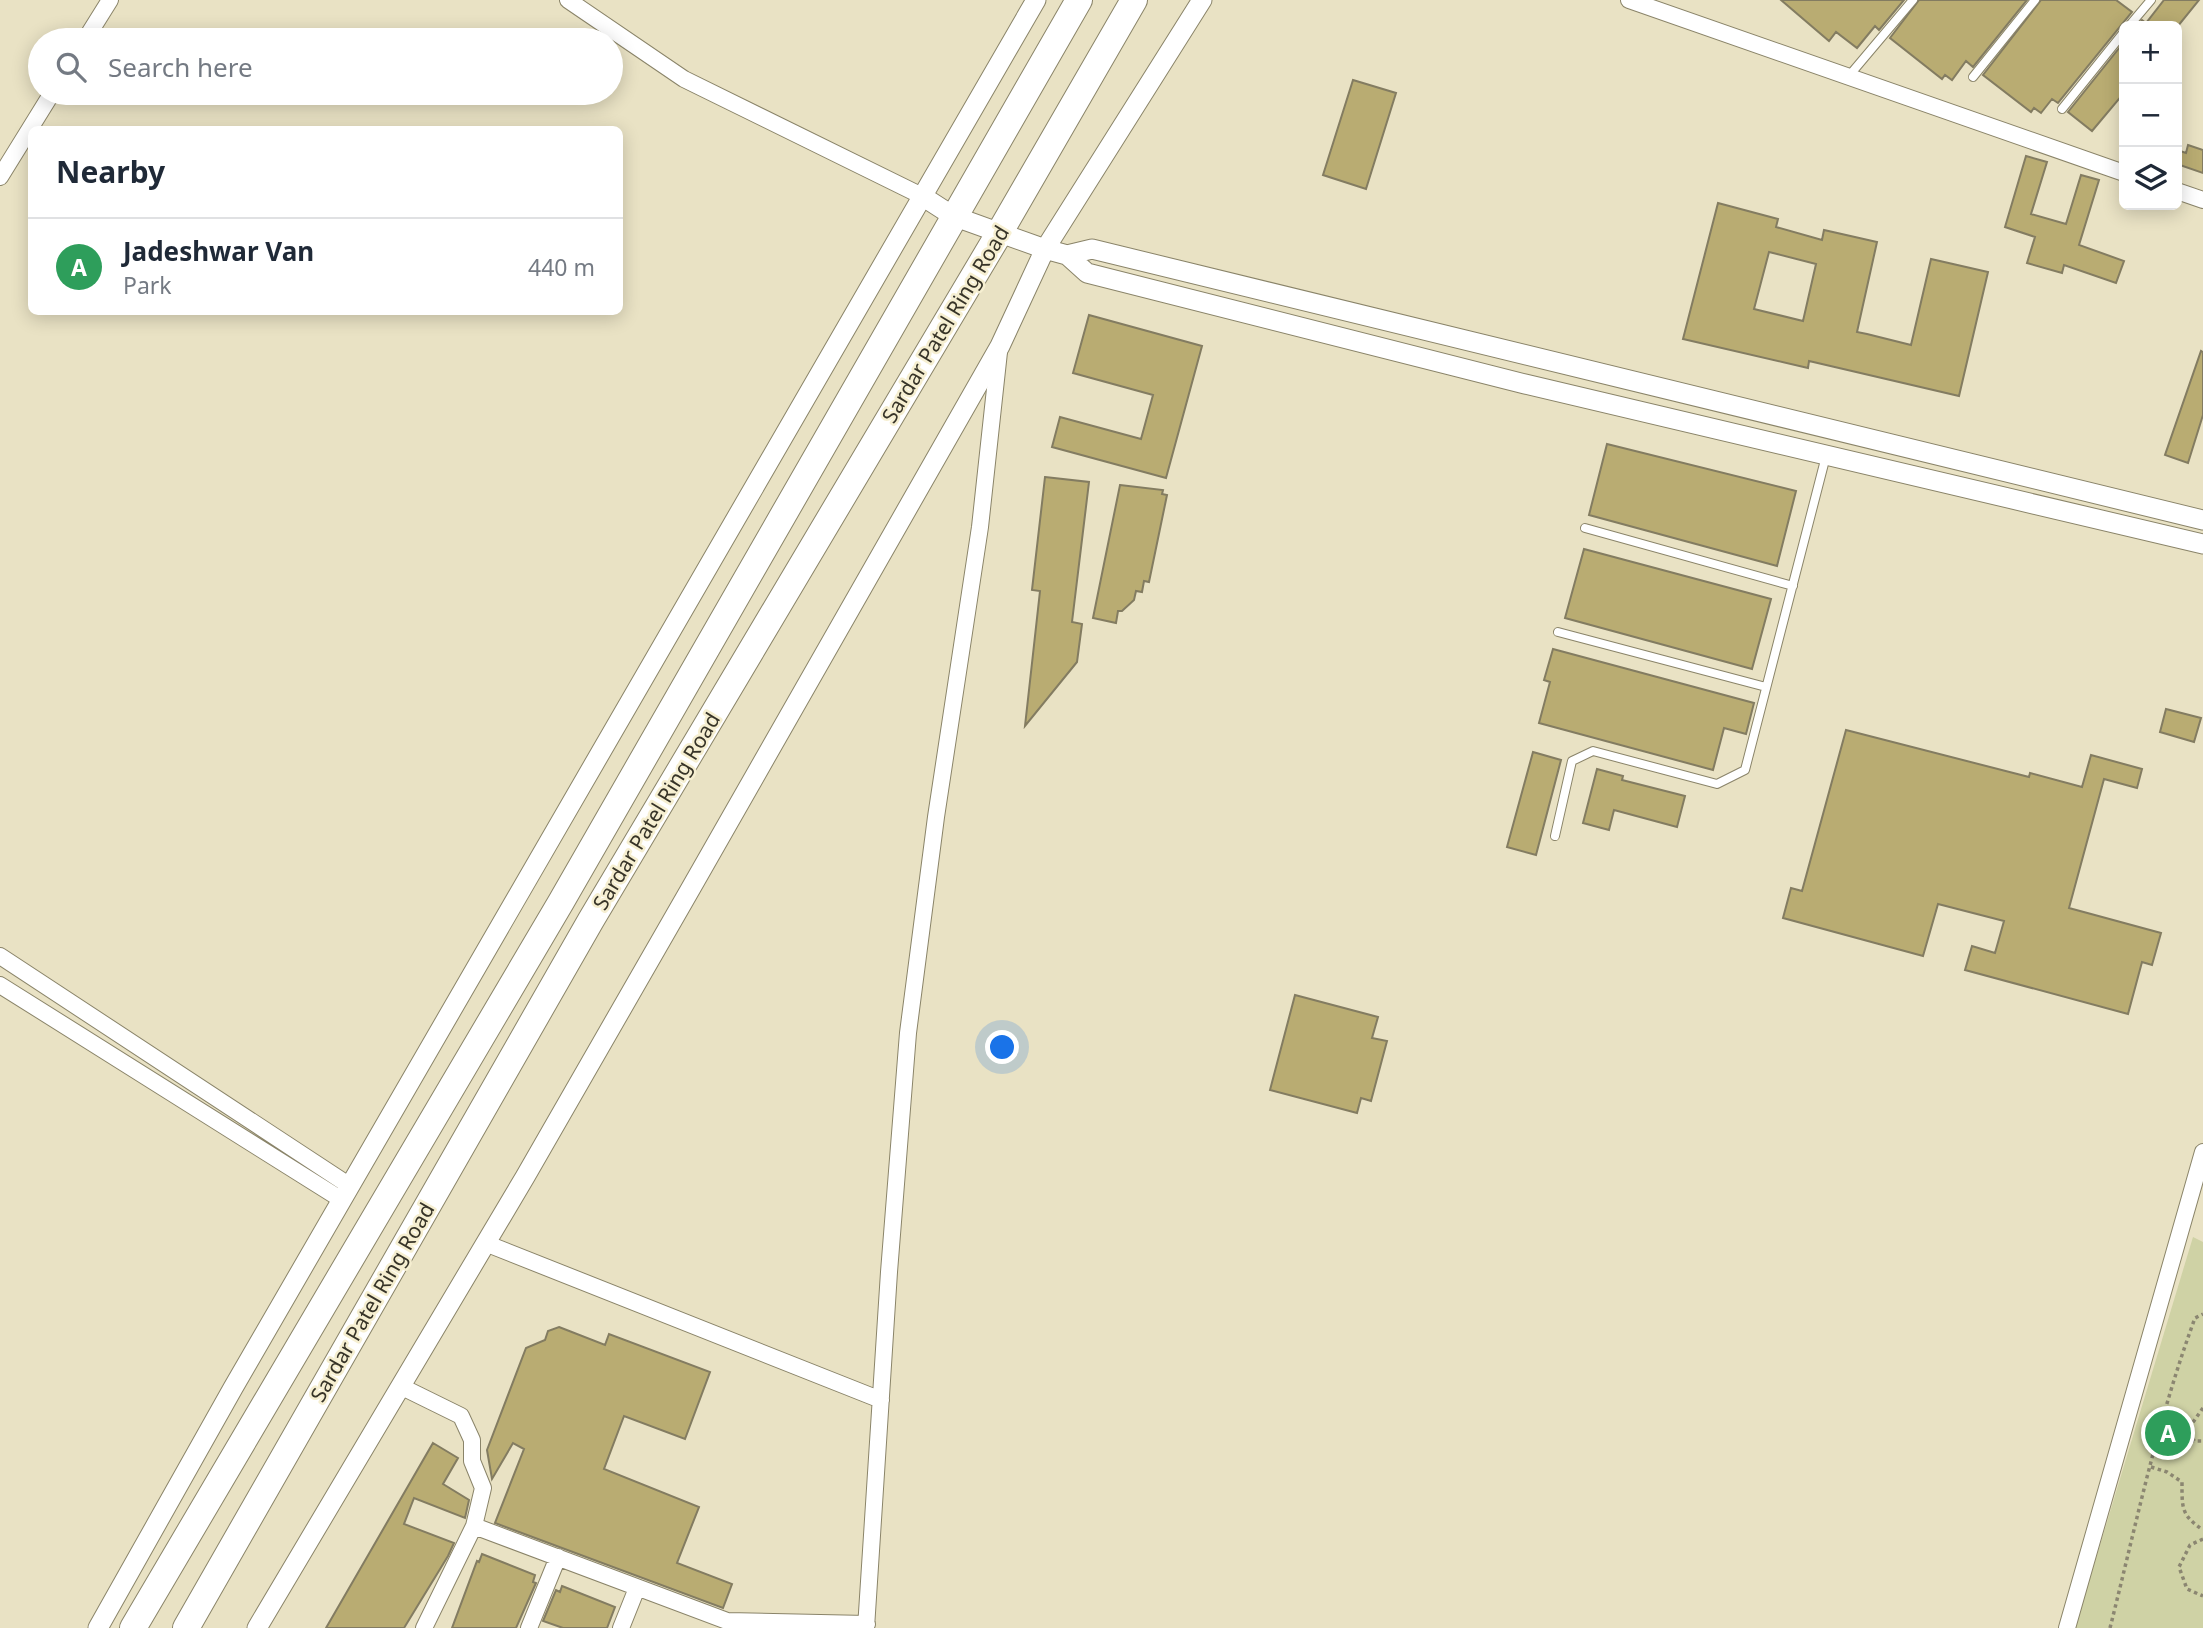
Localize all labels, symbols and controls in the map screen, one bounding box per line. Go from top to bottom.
map controls [2119,21,2182,210]
button: + [2119,21,2182,84]
search box [28,28,623,105]
icon: search [52,48,90,86]
text: Search here [108,49,253,85]
button: − [2119,84,2182,147]
button: layers [2119,147,2182,210]
text: Nearby [56,151,165,192]
street label: Sardar Patel Ring Road [875,220,1015,428]
text: Jadeshwar Van [123,233,314,269]
text: A [71,251,87,283]
text: 440 m [528,251,595,283]
text: Park [123,269,172,301]
street label: Sardar Patel Ring Road [586,707,726,915]
your location [985,1030,1019,1064]
street label: Sardar Patel Ring Road [304,1197,440,1407]
pin: A [2145,1407,2191,1459]

